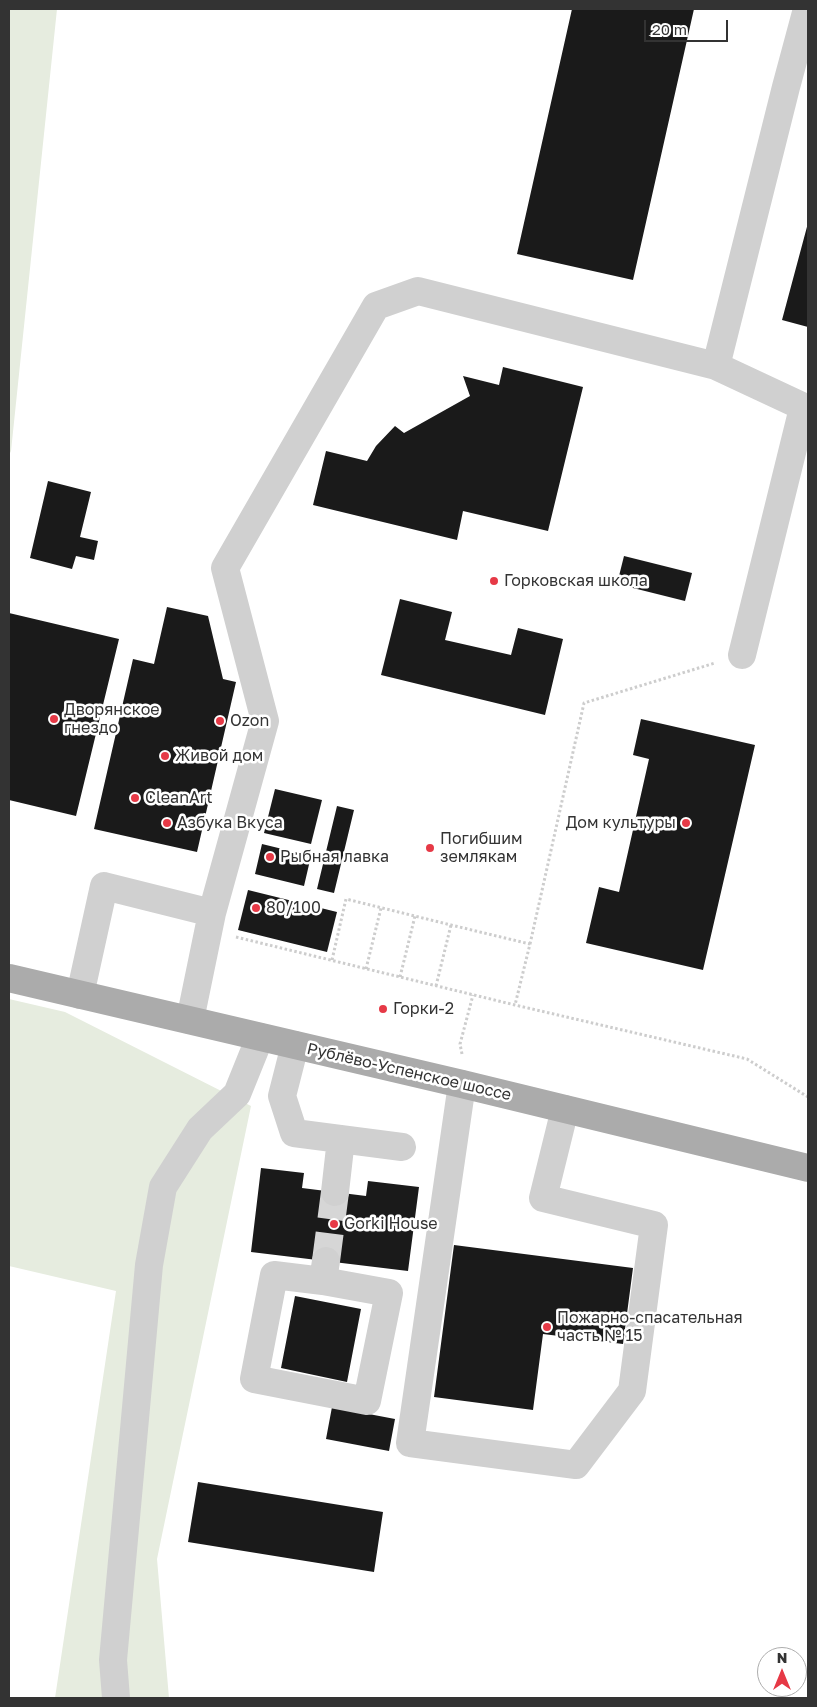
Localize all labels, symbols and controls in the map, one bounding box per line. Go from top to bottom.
scale bar [647,10,731,42]
text: 20 m [652,20,687,38]
place label: Горковская школа [504,571,648,591]
marker: Горковская школа [488,575,500,587]
place label: Дворянское гнездо [64,700,160,738]
place label: Ozon [230,711,269,731]
marker: Дворянское гнездо [48,713,60,725]
marker: Ozon [214,715,226,727]
place label: Живой дом [175,746,263,766]
marker: Живой дом [159,750,171,762]
place label: CleanArt [145,788,213,808]
marker: CleanArt [129,792,141,804]
place label: Азбука Вкуса [177,813,283,833]
place label: Дом культуры [566,813,676,833]
marker: Азбука Вкуса [161,817,173,829]
marker: Дом культуры [680,817,692,829]
place label: Погибшим землякам [440,829,522,867]
marker: Погибшим землякам [424,842,436,854]
place label: Рыбная лавка [280,847,389,867]
marker: Рыбная лавка [264,851,276,863]
place label: 80/100 [266,898,321,918]
marker: 80/100 [250,902,262,914]
place label: Горки-2 [393,999,454,1019]
marker: Горки-2 [377,1003,389,1015]
street label: Рублёво-Успенское шоссе [305,1039,513,1105]
place label: Gorki House [344,1214,438,1234]
marker: Gorki House [328,1218,340,1230]
place label: Пожарно-спасательная часть № 15 [557,1308,743,1346]
marker: Пожарно-спасательная часть № 15 [541,1321,553,1333]
north arrow [757,1647,807,1697]
text: N [777,1649,787,1666]

